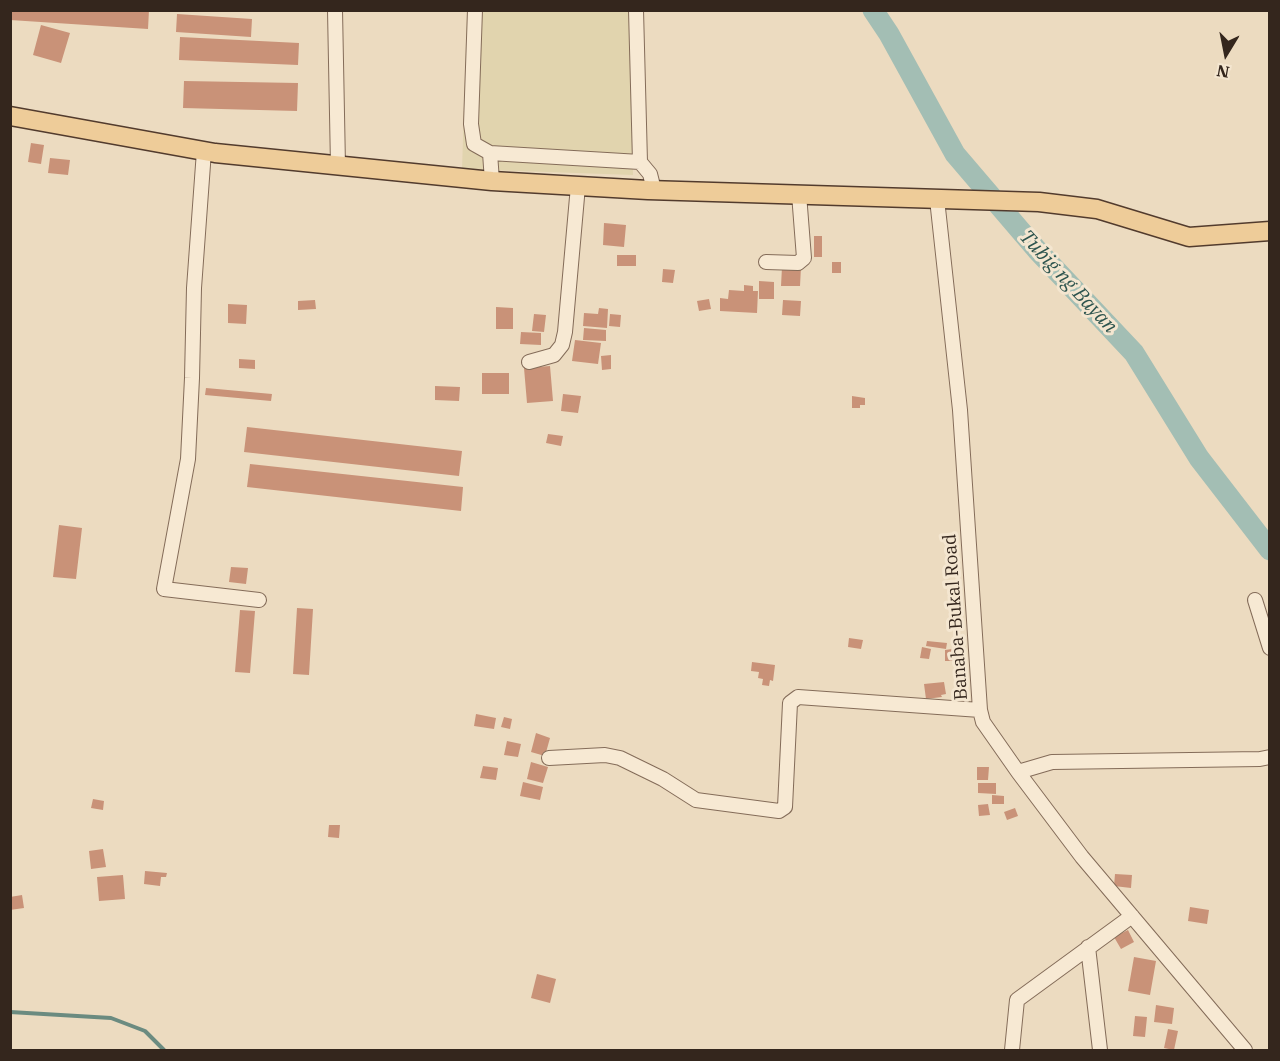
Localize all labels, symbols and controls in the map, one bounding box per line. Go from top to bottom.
north arrow [1196,24,1256,84]
text: N [1215,61,1231,83]
water label: Tubig ng Bayan [1014,225,1122,339]
street label: Banaba-Bukal Road [939,533,973,701]

